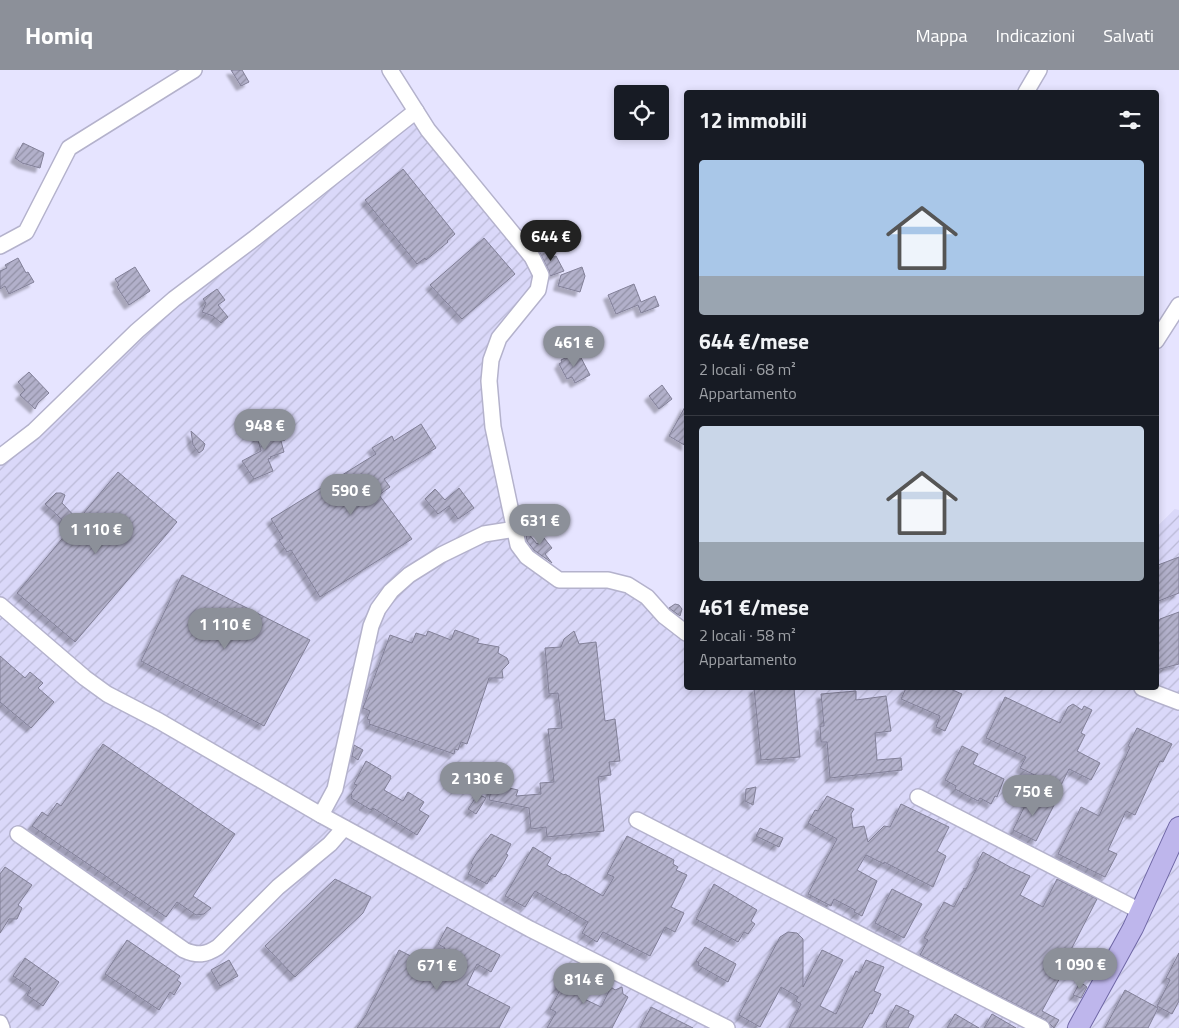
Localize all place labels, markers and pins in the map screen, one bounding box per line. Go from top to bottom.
pin: 644 € [516,220,586,262]
pin: 461 € [539,326,609,368]
pin: 948 € [230,408,300,451]
pin: 590 € [316,474,386,516]
pin: 631 € [505,504,575,546]
pin: 1 110 € [50,512,142,555]
pin: 1 110 € [179,608,271,650]
pin: 2 130 € [431,762,523,804]
pin: 750 € [998,774,1068,817]
pin: 671 € [402,948,472,991]
pin: 1 090 € [1034,948,1126,990]
pin: 814 € [549,962,619,1005]

